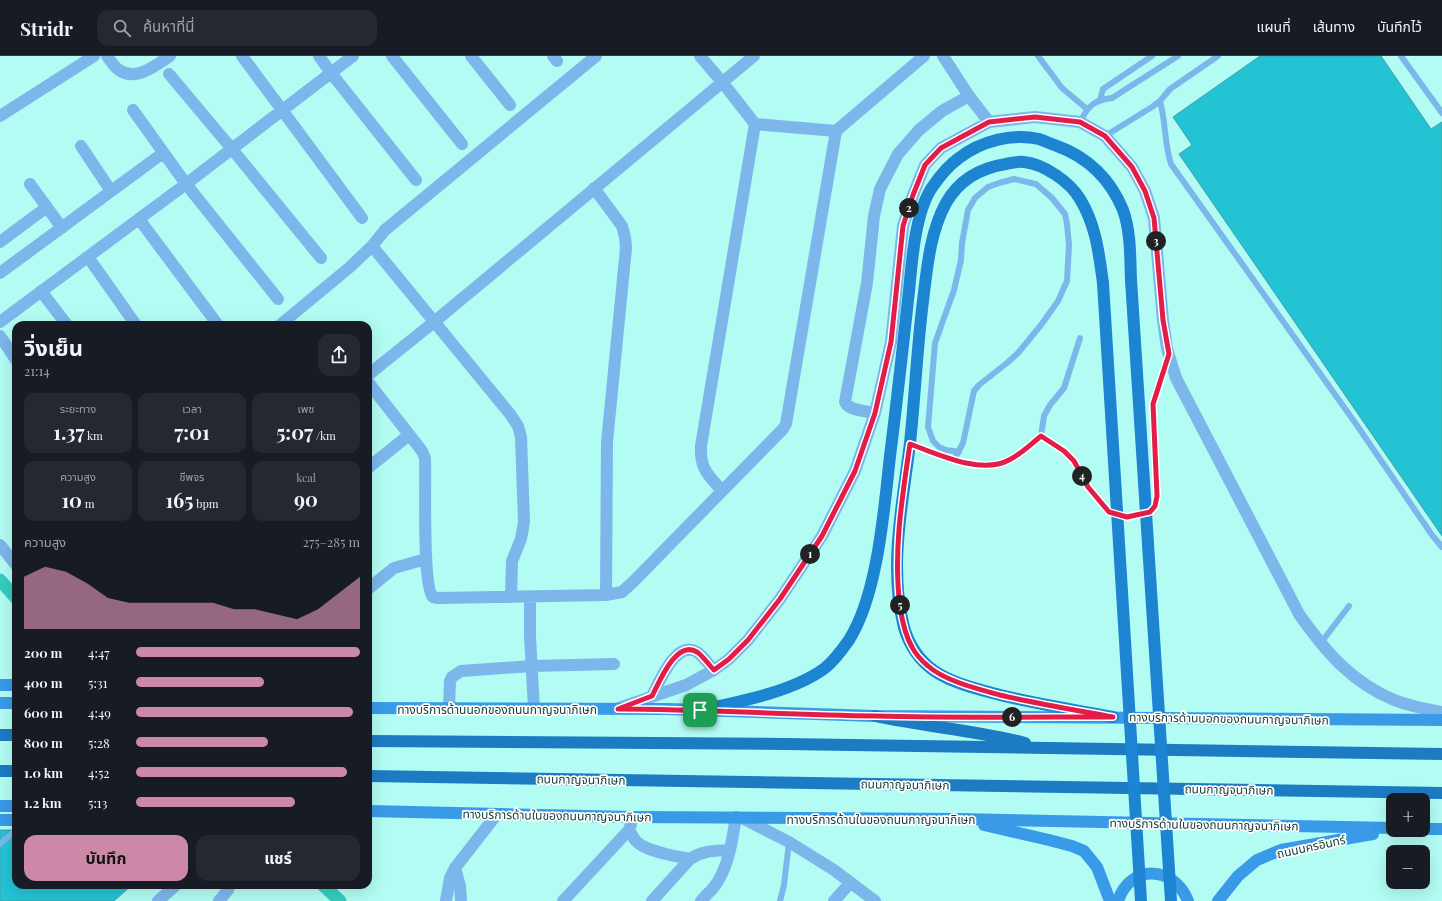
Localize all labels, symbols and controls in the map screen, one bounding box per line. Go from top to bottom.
search box [97,10,377,46]
text: Stridr [20,15,73,41]
text: ค้นหาที่นี่ [143,16,195,36]
icon: search [111,17,133,39]
text: แผนที่ [1257,17,1291,36]
text: เส้นทาง [1313,17,1355,36]
text: บันทึกไว้ [1377,17,1422,36]
pin: 2 [899,198,919,218]
text: 2 [906,200,912,215]
pin: 3 [1146,231,1166,251]
text: 3 [1153,233,1159,248]
text: วิ่งเย็น [24,332,83,362]
button: share [318,334,360,376]
text: 21:14 [24,362,50,379]
text: ระยะทาง [60,401,96,416]
text: เวลา [182,401,202,416]
text: เพซ [298,401,314,416]
text: 1.37 [53,418,85,445]
text: 7:01 [174,418,210,445]
text: 5:07 [276,418,313,445]
text: km [85,428,103,443]
text: /km [313,428,336,443]
pin: 4 [1072,466,1092,486]
text: 4 [1079,468,1085,483]
text: ความสูง [60,469,96,484]
text: ชีพจร [180,469,204,484]
text: kcal [296,470,316,485]
text: 90 [294,485,318,512]
text: 10 [61,486,82,513]
text: 165 [165,486,193,513]
text: m [82,496,95,511]
text: bpm [193,496,219,511]
text: ความสูง [24,533,66,550]
text: 275–285 m [303,533,360,550]
pin: 1 [800,544,820,564]
text: 1 [808,546,812,561]
pin: 5 [890,595,910,615]
text: 5 [897,597,903,612]
text: 200 m [24,644,62,661]
text: 4:47 [88,644,109,661]
text: 400 m [24,674,62,691]
text: 5:31 [88,674,108,691]
pin [683,693,717,727]
icon: arrive [689,699,711,721]
street label: ทางบริการด้านนอกของถนนกาญจนาภิเษก [397,701,597,717]
text: 600 m [24,704,63,721]
text: 4:49 [88,704,111,721]
pin: 6 [1002,707,1022,727]
street label: ทางบริการด้านนอกของถนนกาญจนาภิเษก [1129,708,1329,728]
text: 6 [1009,709,1015,724]
text: 800 m [24,734,63,751]
text: 5:28 [88,734,110,751]
text: 1.0 km [24,764,63,781]
text: 4:52 [88,764,110,781]
street label: ถนนกาญจนาภิเษก [536,770,626,788]
street label: ถนนกาญจนาภิเษก [860,775,950,793]
street label: ถนนกาญจนาภิเษก [1184,780,1274,798]
map controls [1386,793,1430,889]
button: + [1386,793,1430,837]
text: 1.2 km [24,794,61,811]
text: 5:13 [88,794,107,811]
street label: ทางบริการด้านในของถนนกาญจนาภิเษก [462,805,652,825]
street label: ทางบริการด้านในของถนนกาญจนาภิเษก [787,811,975,827]
street label: ทางบริการด้านในของถนนกาญจนาภิเษก [1109,814,1299,834]
street label: ถนนนครอินทร์ [1275,831,1347,861]
button: บันทึก [24,835,188,881]
button: แชร์ [196,835,360,881]
button: − [1386,845,1430,889]

